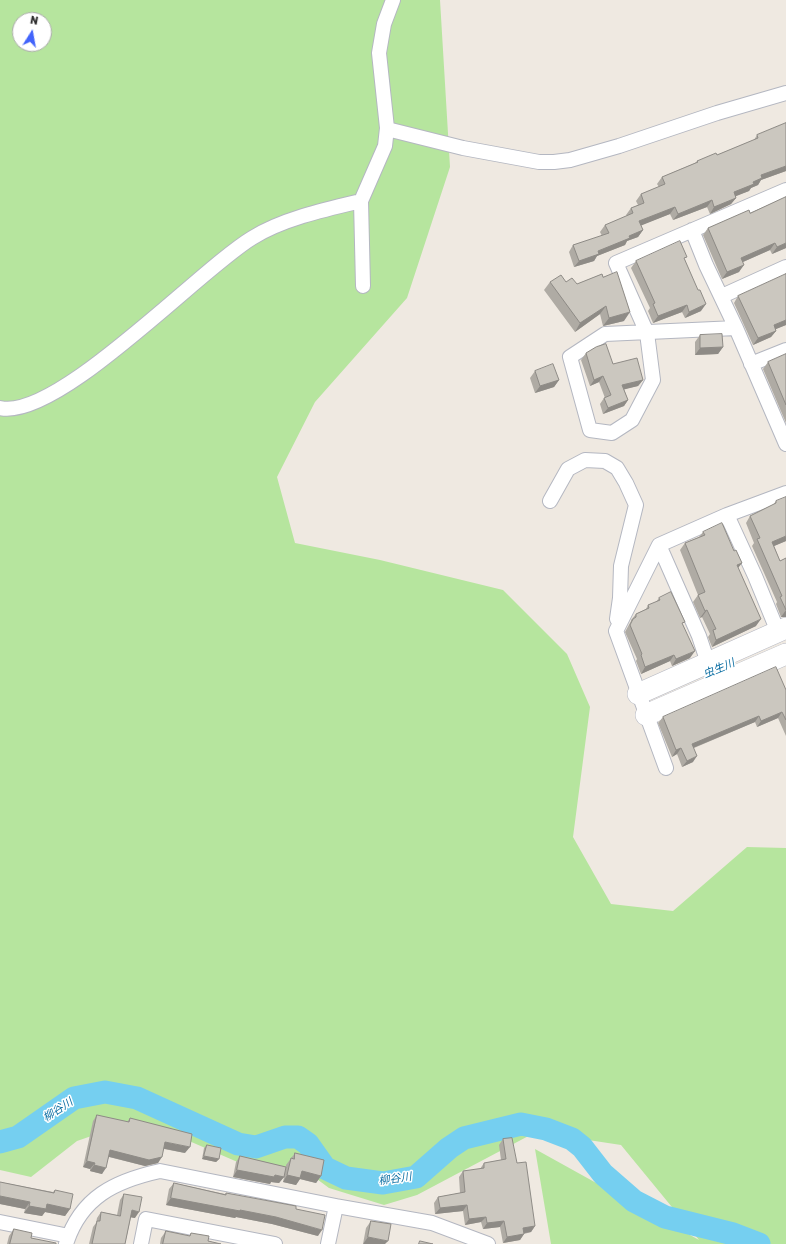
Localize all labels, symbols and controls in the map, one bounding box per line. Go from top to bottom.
north arrow [12,12,52,52]
text: N [29,14,39,28]
water label: 虫生川 [701,656,737,682]
water label: 柳谷川 [41,1095,75,1125]
water label: 柳谷川 [378,1170,412,1188]

